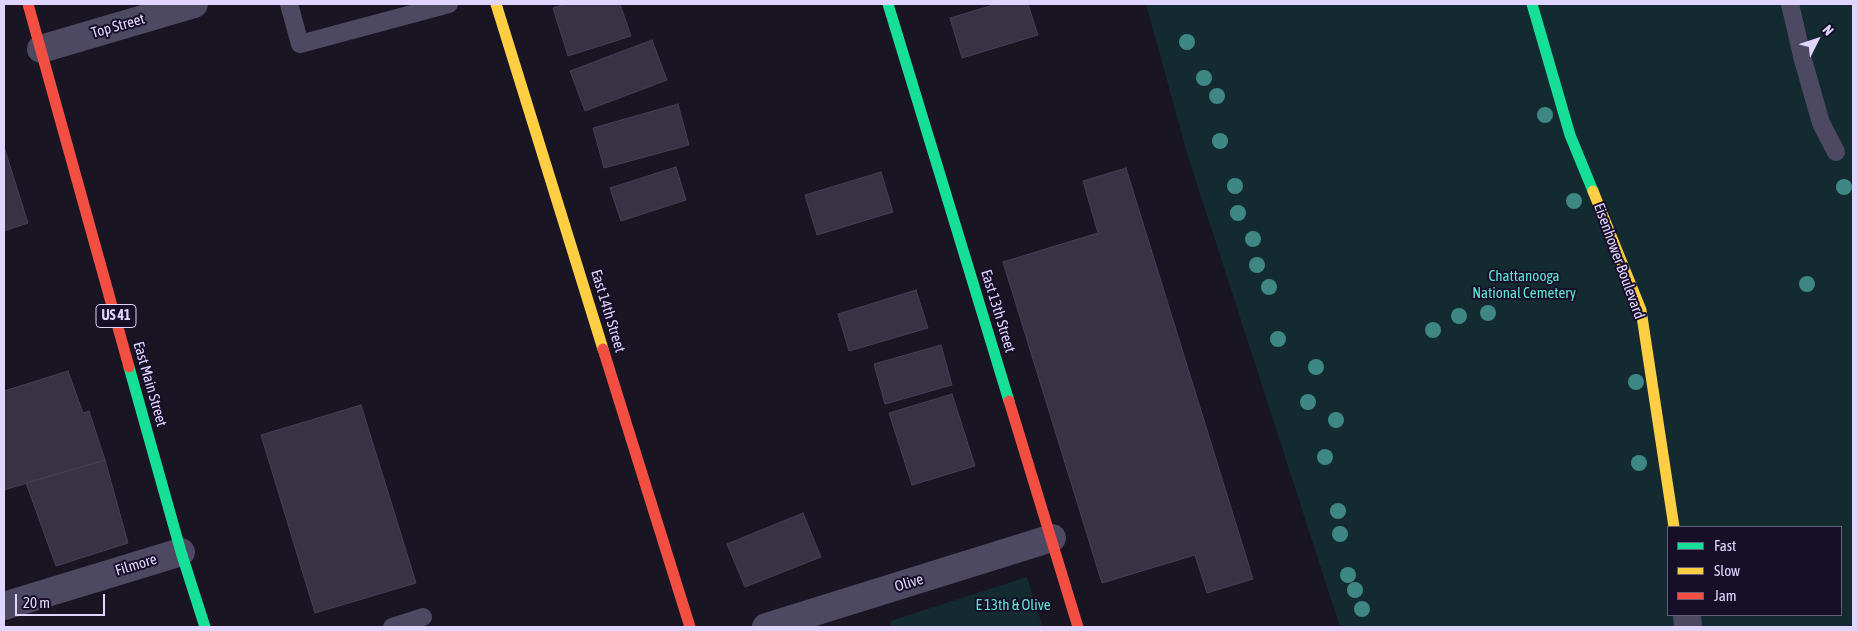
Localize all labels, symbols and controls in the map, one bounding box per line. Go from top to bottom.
street label: Top Street [89,10,147,42]
north arrow [1792,15,1842,65]
text: N [1820,22,1837,39]
street label: Eisenhower Boulevard [1590,201,1648,321]
street label: East 14th Street [587,267,629,355]
street label: East 13th Street [977,267,1019,355]
park label: Chattanooga National Cemetery [1472,267,1576,302]
road number: US 41 [96,304,136,328]
street label: East Main Street [129,339,171,429]
legend [1667,526,1842,616]
text: Fast [1714,537,1736,554]
street label: Filmore [113,550,159,580]
text: Slow [1714,562,1740,579]
street label: Olive [892,570,926,596]
scale bar [18,584,108,616]
text: Jam [1714,587,1737,604]
text: 20 m [23,594,50,611]
park label: E 13th & Olive [975,596,1051,614]

